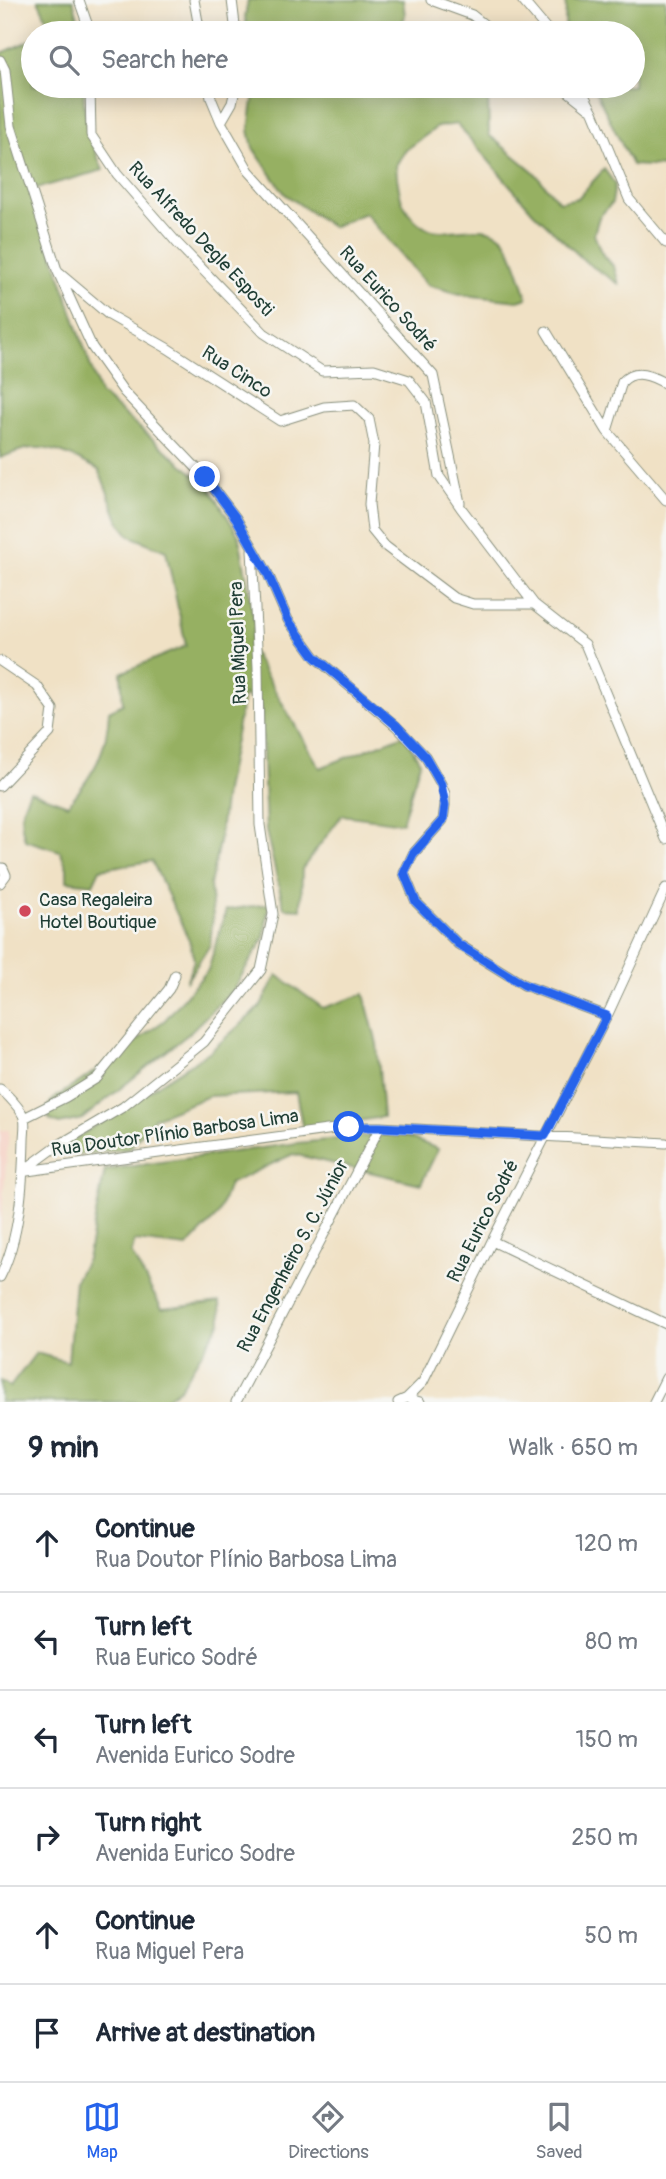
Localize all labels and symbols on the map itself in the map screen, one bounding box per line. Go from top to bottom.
street label: Rua Alfredo Degle Esposti [123,157,279,321]
street label: Rua Eurico Sodré [334,241,442,357]
street label: Rua Cinco [197,340,277,404]
route end [189,461,220,492]
street label: Rua Miguel Pera [224,581,252,705]
place label: Casa Regaleira Hotel Boutique [39,888,157,934]
marker: Casa Regaleira Hotel Boutique [17,903,33,919]
street label: Rua Doutor Plínio Barbosa Lima [50,1104,300,1162]
route start [333,1111,364,1142]
street label: Rua Engenheiro S. C. Júnior [232,1155,354,1357]
street label: Rua Eurico Sodré [442,1156,524,1286]

